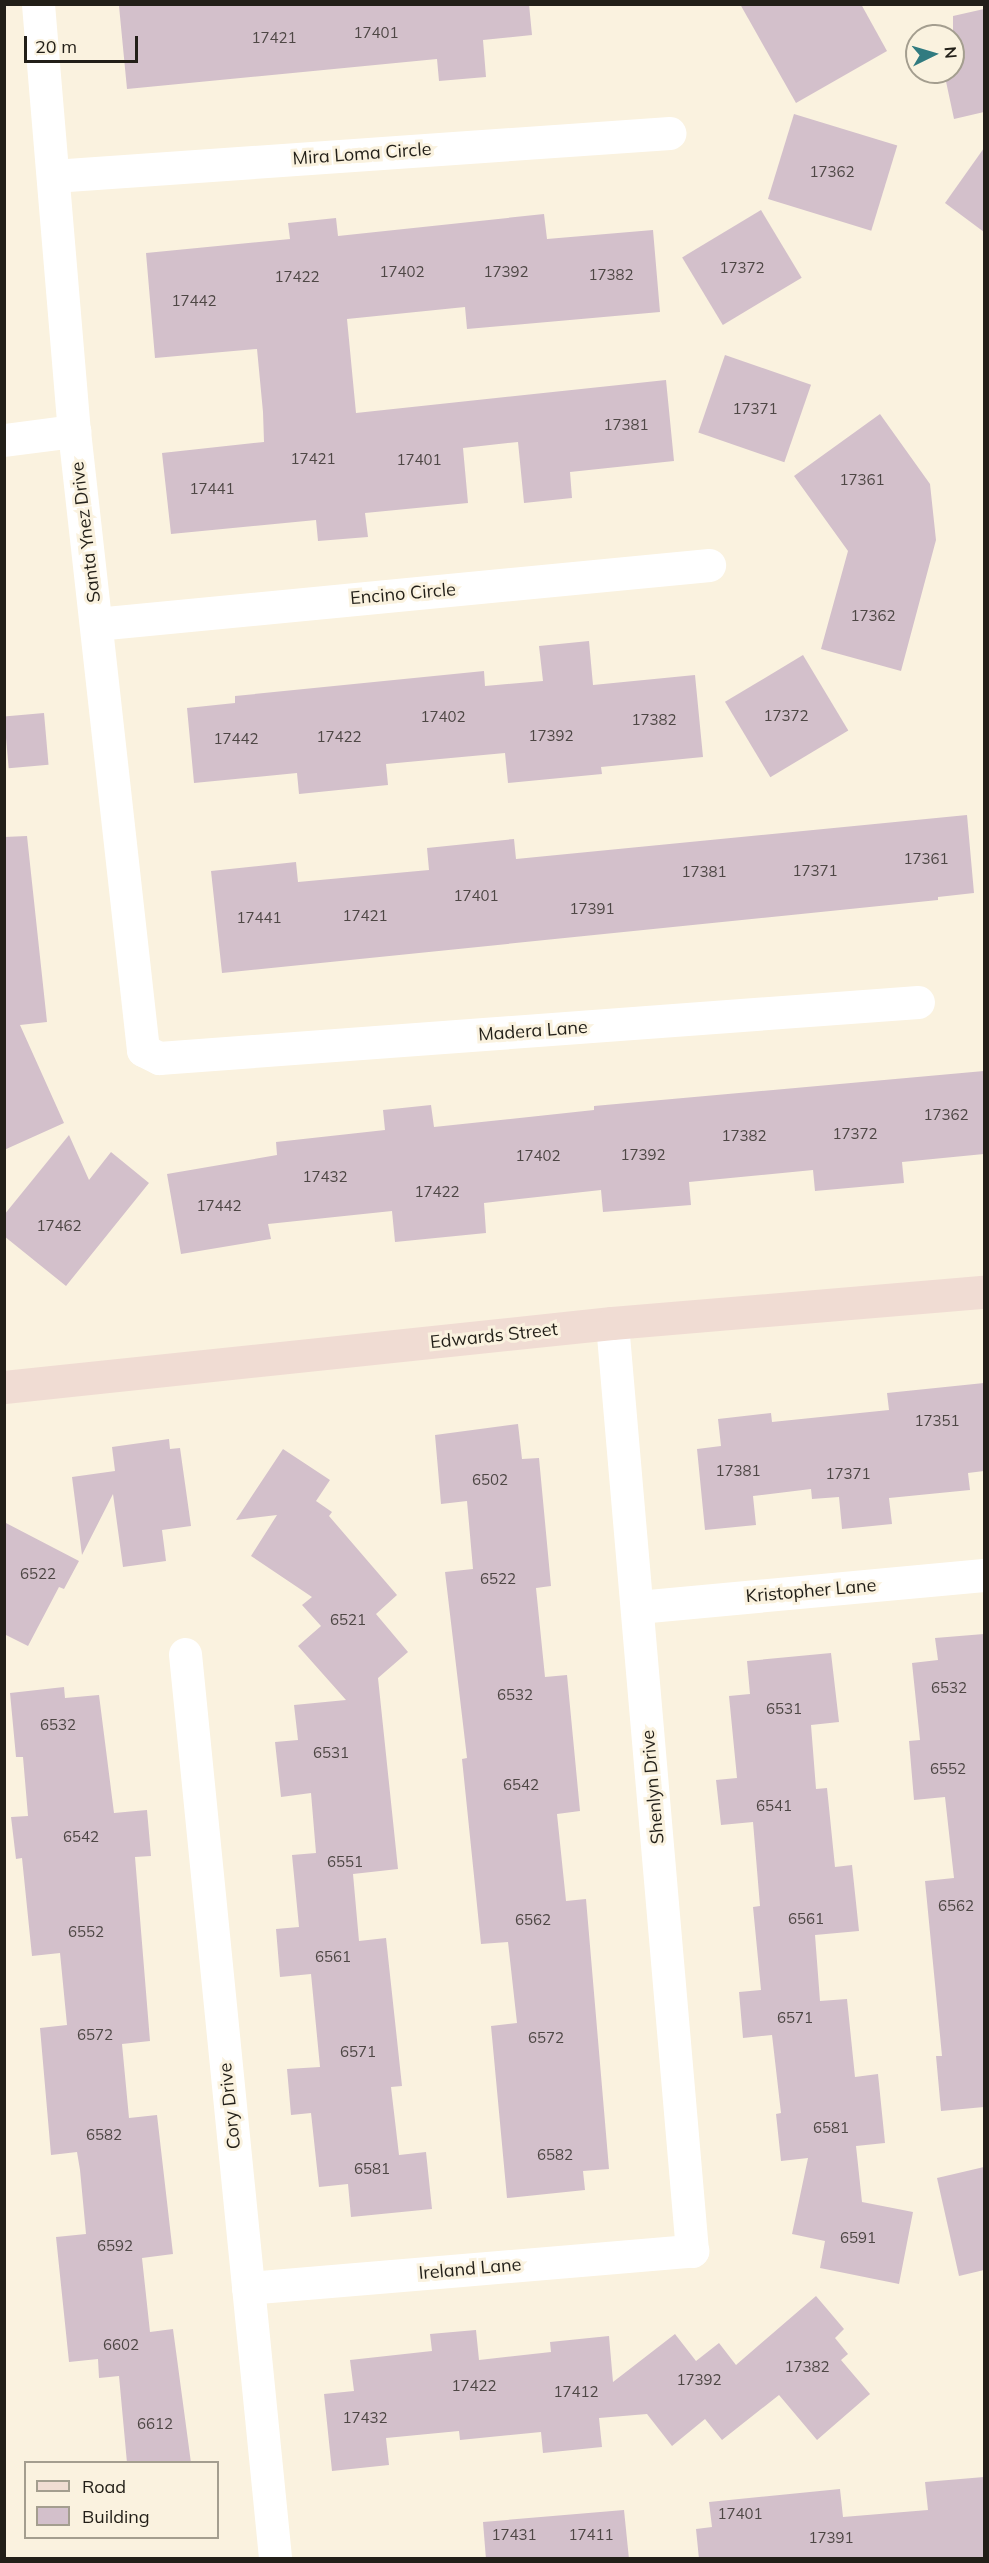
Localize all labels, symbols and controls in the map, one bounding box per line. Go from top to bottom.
scale bar [27,24,141,62]
house number: 17401 [354,24,398,42]
north arrow [905,24,965,84]
house number: 17421 [252,29,296,47]
text: 20 m [35,35,77,58]
text: N [940,46,961,60]
street label: Mira Loma Circle [292,138,432,170]
house number: 17362 [810,163,854,181]
house number: 17372 [720,259,764,277]
house number: 17402 [380,263,424,281]
house number: 17392 [484,263,528,281]
house number: 17382 [589,266,633,284]
house number: 17422 [275,268,319,286]
house number: 17442 [172,292,216,310]
house number: 17371 [733,400,777,418]
house number: 17381 [604,416,648,434]
house number: 17421 [291,450,335,468]
house number: 17401 [397,451,441,469]
street label: Santa Ynez Drive [67,460,105,604]
house number: 17361 [840,471,884,489]
house number: 17441 [190,480,234,498]
street label: Encino Circle [349,579,457,609]
house number: 17362 [851,607,895,625]
house number: 17372 [764,707,808,725]
house number: 17402 [421,708,465,726]
house number: 17382 [632,711,676,729]
house number: 17392 [529,727,573,745]
house number: 17422 [317,728,361,746]
house number: 17442 [214,730,258,748]
house number: 17361 [904,850,948,868]
house number: 17371 [793,862,837,880]
house number: 17381 [682,863,726,881]
house number: 17401 [454,887,498,905]
house number: 17391 [570,900,614,918]
house number: 17421 [343,907,387,925]
house number: 17441 [237,909,281,927]
street label: Madera Lane [478,1016,588,1046]
house number: 17362 [924,1106,968,1124]
house number: 17372 [833,1125,877,1143]
house number: 17382 [722,1127,766,1145]
house number: 17392 [621,1146,665,1164]
house number: 17402 [516,1147,560,1165]
house number: 17432 [303,1168,347,1186]
house number: 17422 [415,1183,459,1201]
house number: 17442 [197,1197,241,1215]
house number: 17462 [37,1217,81,1235]
street label: Edwards Street [429,1319,559,1353]
house number: 17351 [915,1412,959,1430]
house number: 17381 [716,1462,760,1480]
house number: 17371 [826,1465,870,1483]
house number: 6502 [472,1471,508,1489]
house number: 6522 [20,1565,56,1583]
house number: 6522 [480,1570,516,1588]
street label: Kristopher Lane [745,1575,877,1607]
house number: 6521 [330,1611,366,1629]
house number: 6532 [931,1679,967,1697]
house number: 6532 [497,1686,533,1704]
house number: 6531 [766,1700,802,1718]
house number: 6532 [40,1716,76,1734]
street label: Shenlyn Drive [637,1729,669,1845]
house number: 6531 [313,1744,349,1762]
house number: 6552 [930,1760,966,1778]
house number: 6542 [503,1776,539,1794]
house number: 6541 [756,1797,792,1815]
house number: 6542 [63,1828,99,1846]
house number: 6551 [327,1853,363,1871]
house number: 6562 [938,1897,974,1915]
house number: 6561 [788,1910,824,1928]
house number: 6562 [515,1911,551,1929]
house number: 6552 [68,1923,104,1941]
house number: 6561 [315,1948,351,1966]
house number: 6571 [777,2009,813,2027]
house number: 6572 [77,2026,113,2044]
house number: 6572 [528,2029,564,2047]
house number: 6571 [340,2043,376,2061]
street label: Cory Drive [215,2062,245,2150]
house number: 6581 [813,2119,849,2137]
house number: 6582 [86,2126,122,2144]
house number: 6582 [537,2146,573,2164]
house number: 6581 [354,2160,390,2178]
house number: 6591 [840,2229,876,2247]
house number: 6592 [97,2237,133,2255]
street label: Ireland Lane [418,2254,522,2284]
house number: 6602 [103,2336,139,2354]
house number: 17382 [785,2358,829,2376]
house number: 17392 [677,2371,721,2389]
house number: 17422 [452,2377,496,2395]
house number: 17412 [554,2383,598,2401]
house number: 17432 [343,2409,387,2427]
house number: 6612 [137,2415,173,2433]
legend [24,2461,219,2539]
text: Road [82,2475,126,2498]
text: Building [82,2505,150,2528]
house number: 17401 [718,2505,762,2523]
house number: 17431 [492,2526,536,2544]
house number: 17411 [569,2526,613,2544]
house number: 17391 [809,2529,853,2547]

